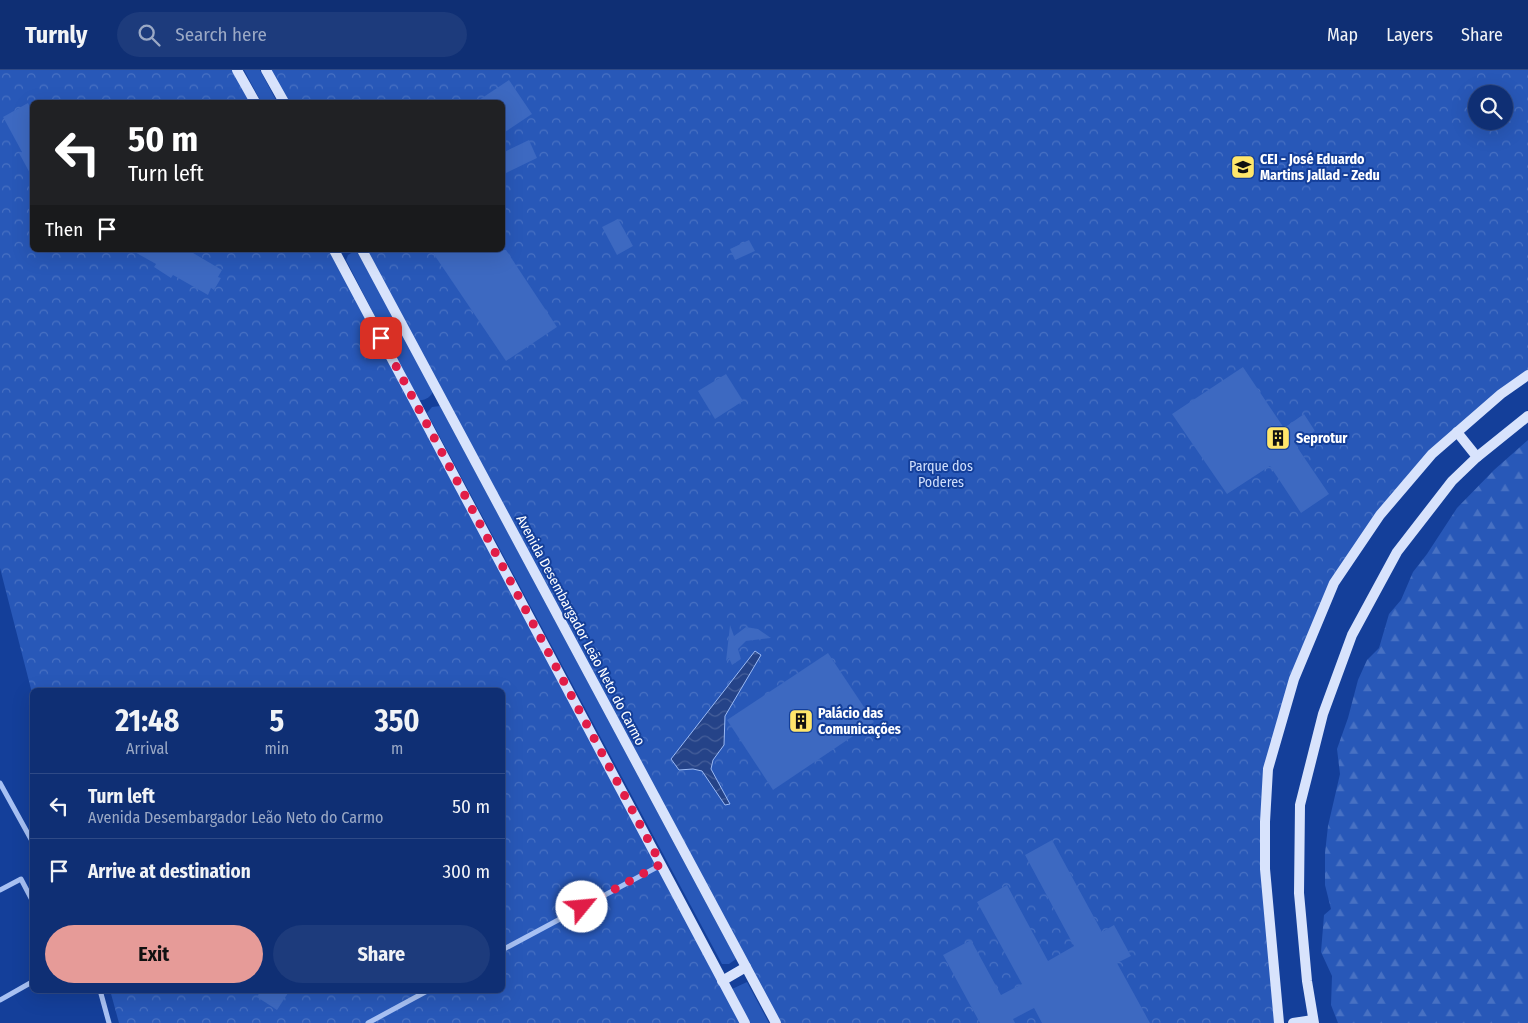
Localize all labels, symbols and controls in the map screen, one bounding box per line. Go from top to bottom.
search box [117,12,467,57]
text: Turnly [25,21,87,49]
icon: search [135,21,163,49]
text: Search here [175,23,267,46]
text: Map [1327,24,1358,46]
text: Layers [1386,24,1433,46]
text: Share [1461,24,1503,46]
map controls [1468,85,1513,130]
button: search [1468,85,1513,130]
text: 50 m [128,118,198,160]
icon: left [45,120,110,185]
place label: CEI - José Eduardo Martins Jallad - Zedu [1260,151,1380,184]
school or university icon: CEI - José Eduardo Martins Jallad - Zedu [1230,154,1256,180]
text: Turn left [128,160,204,187]
icon: arrive [93,215,121,243]
text: Then [45,218,83,241]
pin [360,317,402,359]
icon: arrive [367,324,395,352]
building icon: Seprotur [1265,425,1291,451]
place label: Seprotur [1296,430,1348,447]
park label: Parque dos Poderes [909,458,973,491]
street label: Avenida Desembargador Leão Neto do Carmo [512,512,649,748]
text: 21:48 [115,703,179,739]
text: 5 [269,703,284,739]
text: 350 [374,703,420,739]
place label: Palácio das Comunicações [818,705,901,739]
building icon: Palácio das Comunicações [788,708,814,734]
text: Arrival [126,739,168,758]
text: min [264,739,289,758]
text: m [391,739,403,758]
text: Turn left [88,785,155,808]
icon: left [45,792,73,820]
text: 50 m [452,795,490,818]
text: Avenida Desembargador Leão Neto do Carmo [88,808,383,827]
icon: arrive [45,857,73,885]
text: Arrive at destination [88,860,251,883]
text: 300 m [443,860,490,883]
position arrow [555,880,607,932]
button: Exit [45,925,263,983]
button: Share [273,925,490,983]

